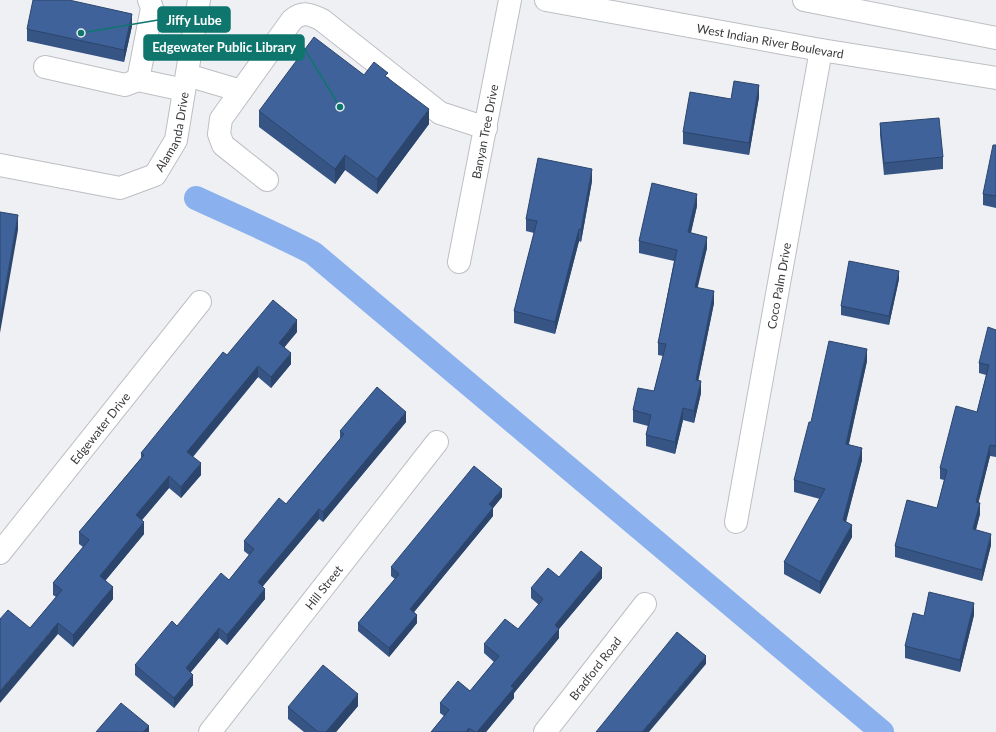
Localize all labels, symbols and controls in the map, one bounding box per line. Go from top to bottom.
callout: Jiffy Lube [158,7,230,32]
text: Jiffy Lube [166,12,222,28]
street label: West Indian River Boulevard [696,20,845,61]
callout: Edgewater Public Library [144,35,304,60]
text: Edgewater Public Library [152,39,296,55]
street label: Banyan Tree Drive [468,83,501,180]
street label: Alamanda Drive [151,91,191,174]
street label: Coco Palm Drive [763,241,794,330]
street label: Edgewater Drive [67,389,133,467]
street label: Hill Street [301,561,346,612]
street label: Bradford Road [566,634,624,703]

